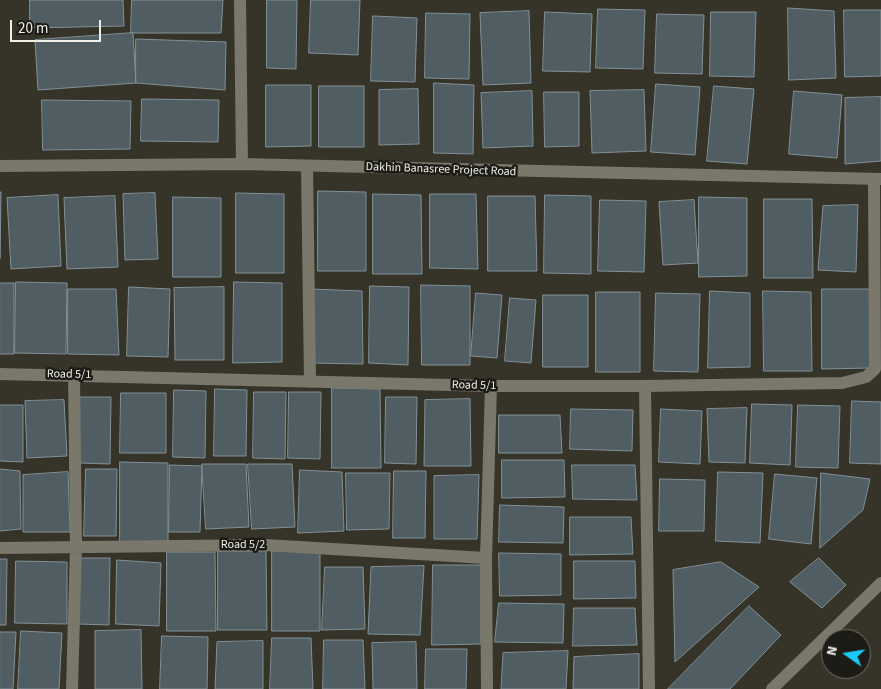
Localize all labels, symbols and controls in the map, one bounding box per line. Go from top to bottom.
scale bar [12,10,104,42]
text: 20 m [18,18,48,39]
street label: Dakhin Banasree Project Road [365,160,517,180]
street label: Road 5/1 [47,367,91,383]
street label: Road 5/1 [452,378,496,394]
street label: Road 5/2 [221,538,265,552]
north arrow [821,629,871,679]
text: N [822,644,843,658]

